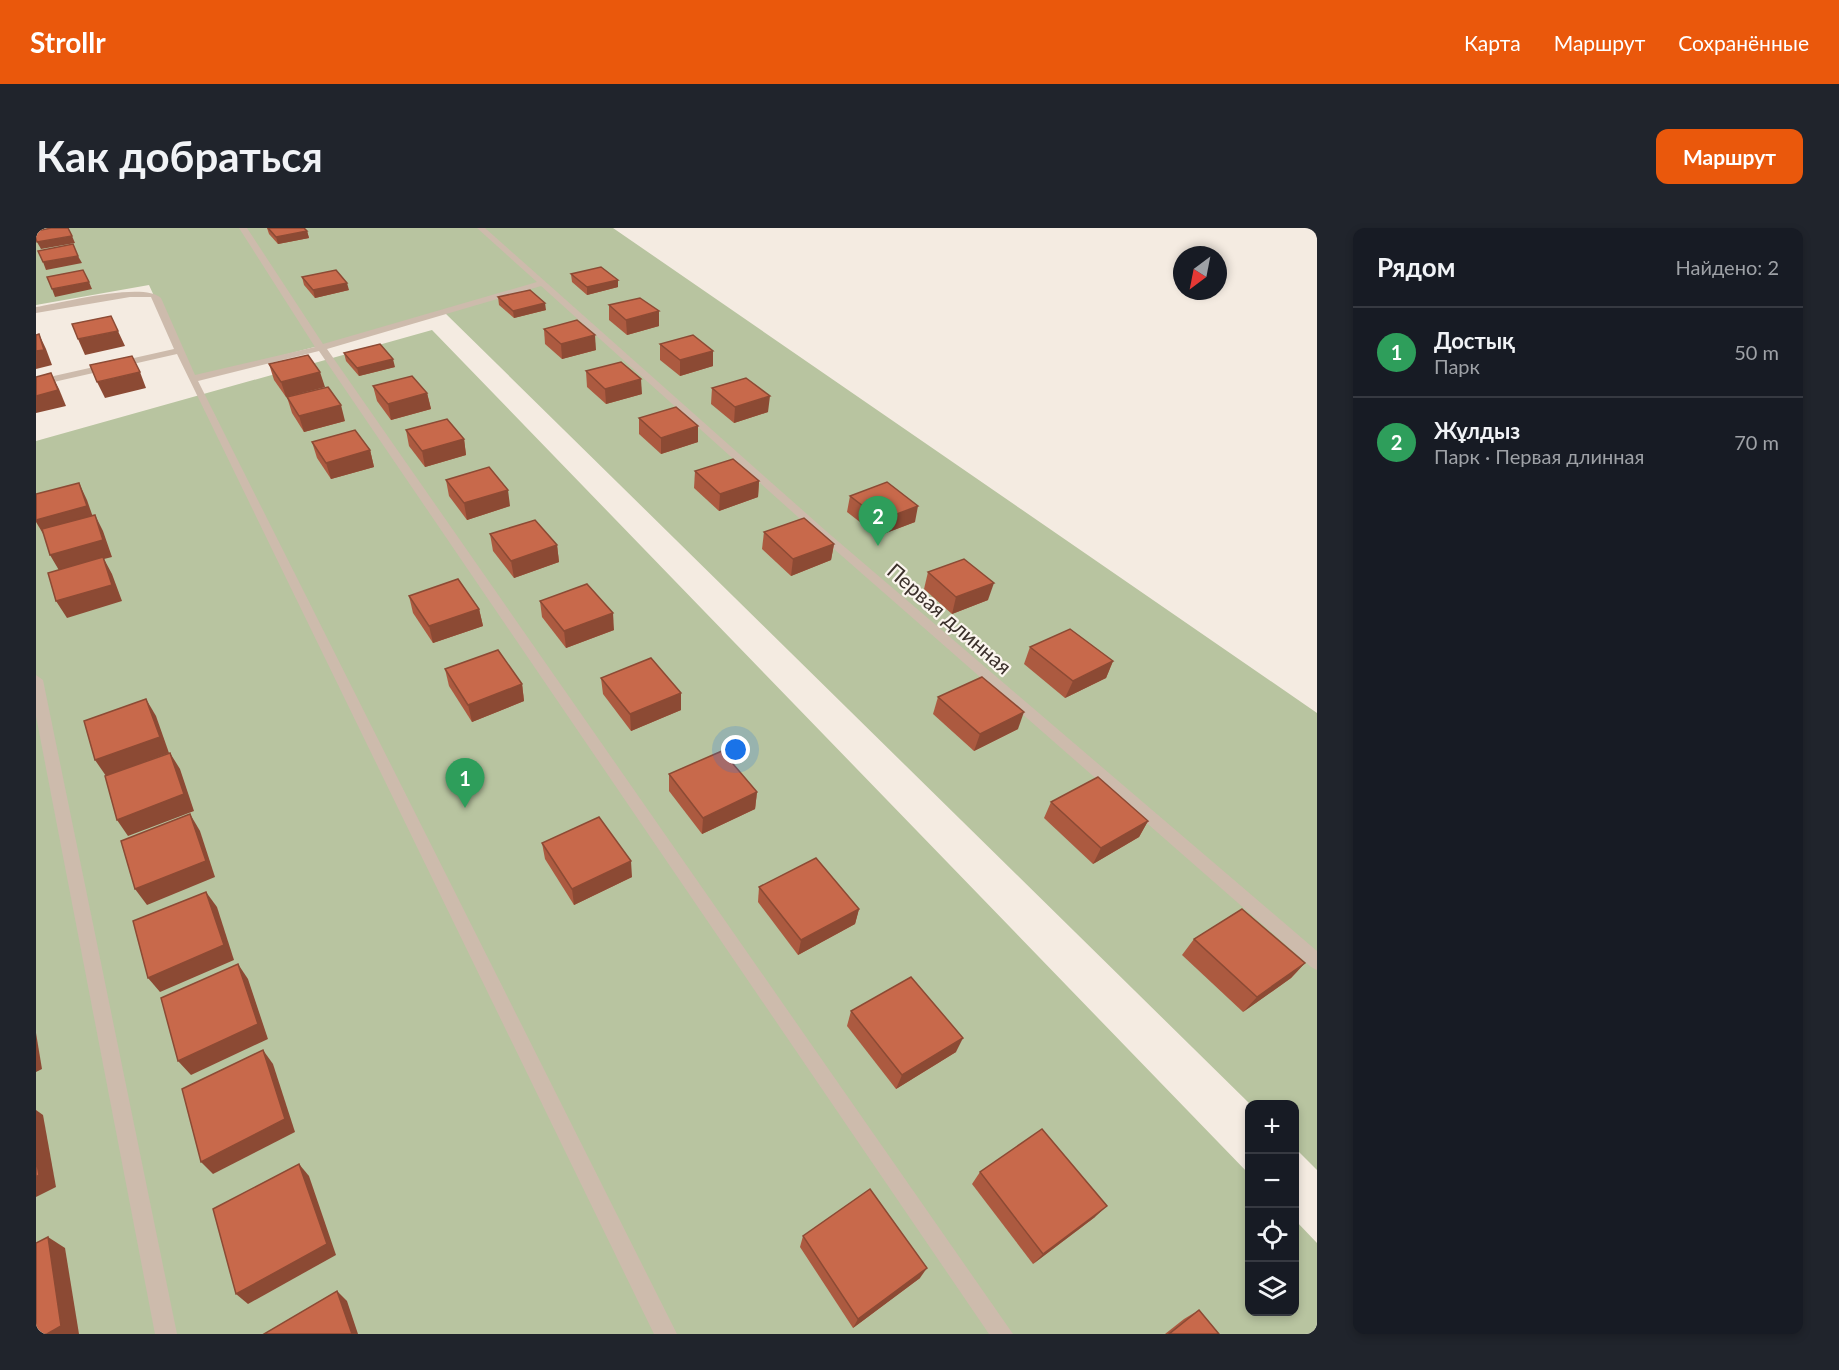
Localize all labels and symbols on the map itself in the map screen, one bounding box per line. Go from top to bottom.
north arrow [1173,246,1227,300]
pin: 2 [858,496,898,546]
street label: Первая длинная [883,557,1017,679]
your location [721,735,750,764]
pin: 1 [446,758,484,808]

